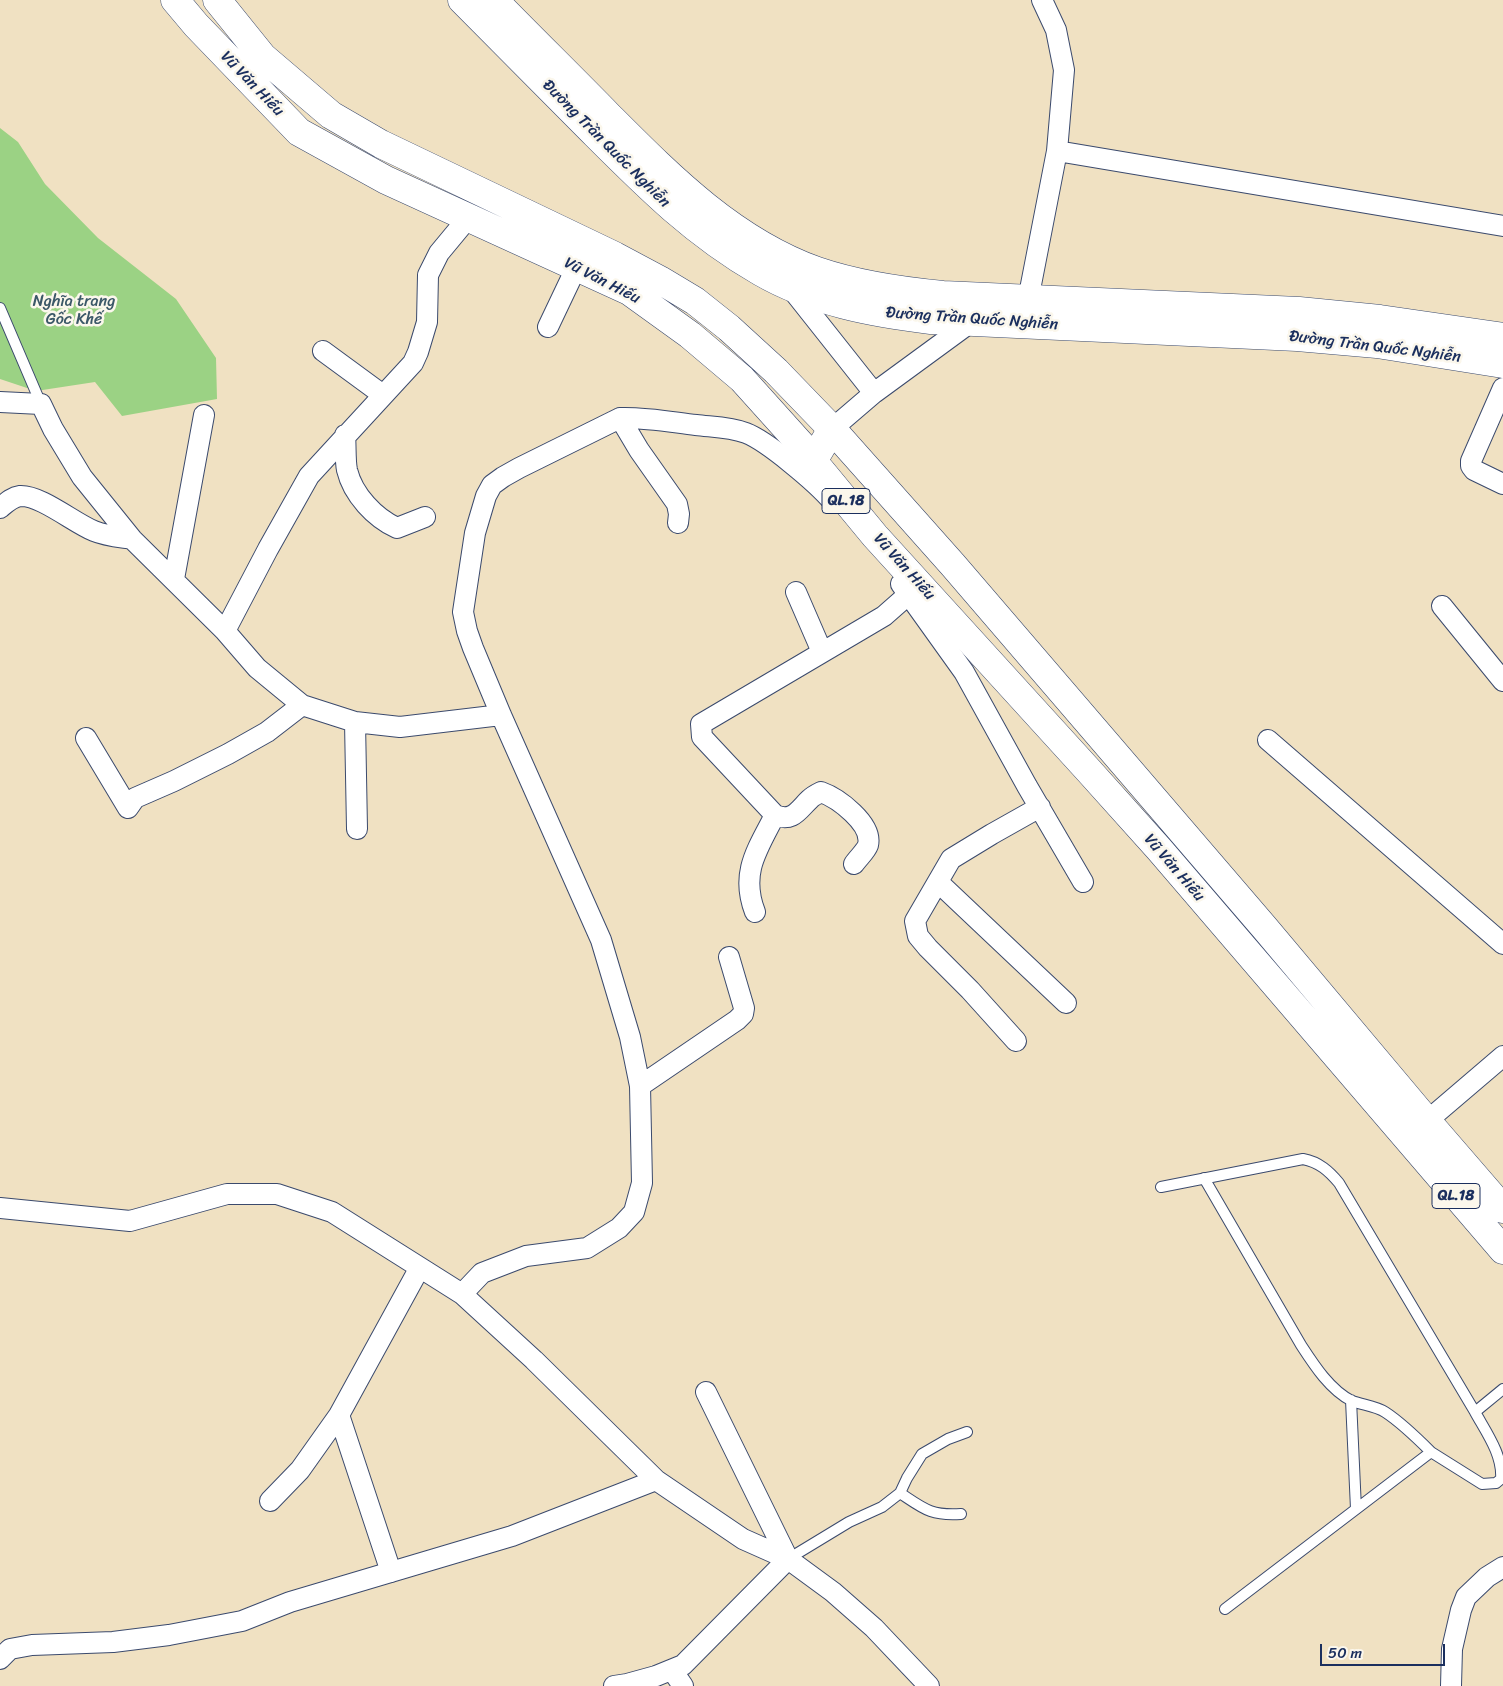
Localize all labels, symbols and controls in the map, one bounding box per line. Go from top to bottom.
street label: Vũ Văn Hiếu [216,47,288,121]
street label: Đường Trần Quốc Nghiễn [538,76,674,212]
street label: Vũ Văn Hiếu [561,254,643,308]
park label: Nghĩa trang Gốc Khế [33,292,115,330]
street label: Đường Trần Quốc Nghiễn [885,303,1059,335]
street label: Đường Trần Quốc Nghiễn [1288,327,1462,367]
road number: QL.18 [822,488,870,514]
street label: Vũ Văn Hiếu [869,530,939,604]
street label: Vũ Văn Hiếu [1140,830,1208,906]
road number: QL.18 [1432,1184,1480,1208]
scale bar [1323,1634,1448,1666]
text: 50 m [1328,1640,1362,1666]

